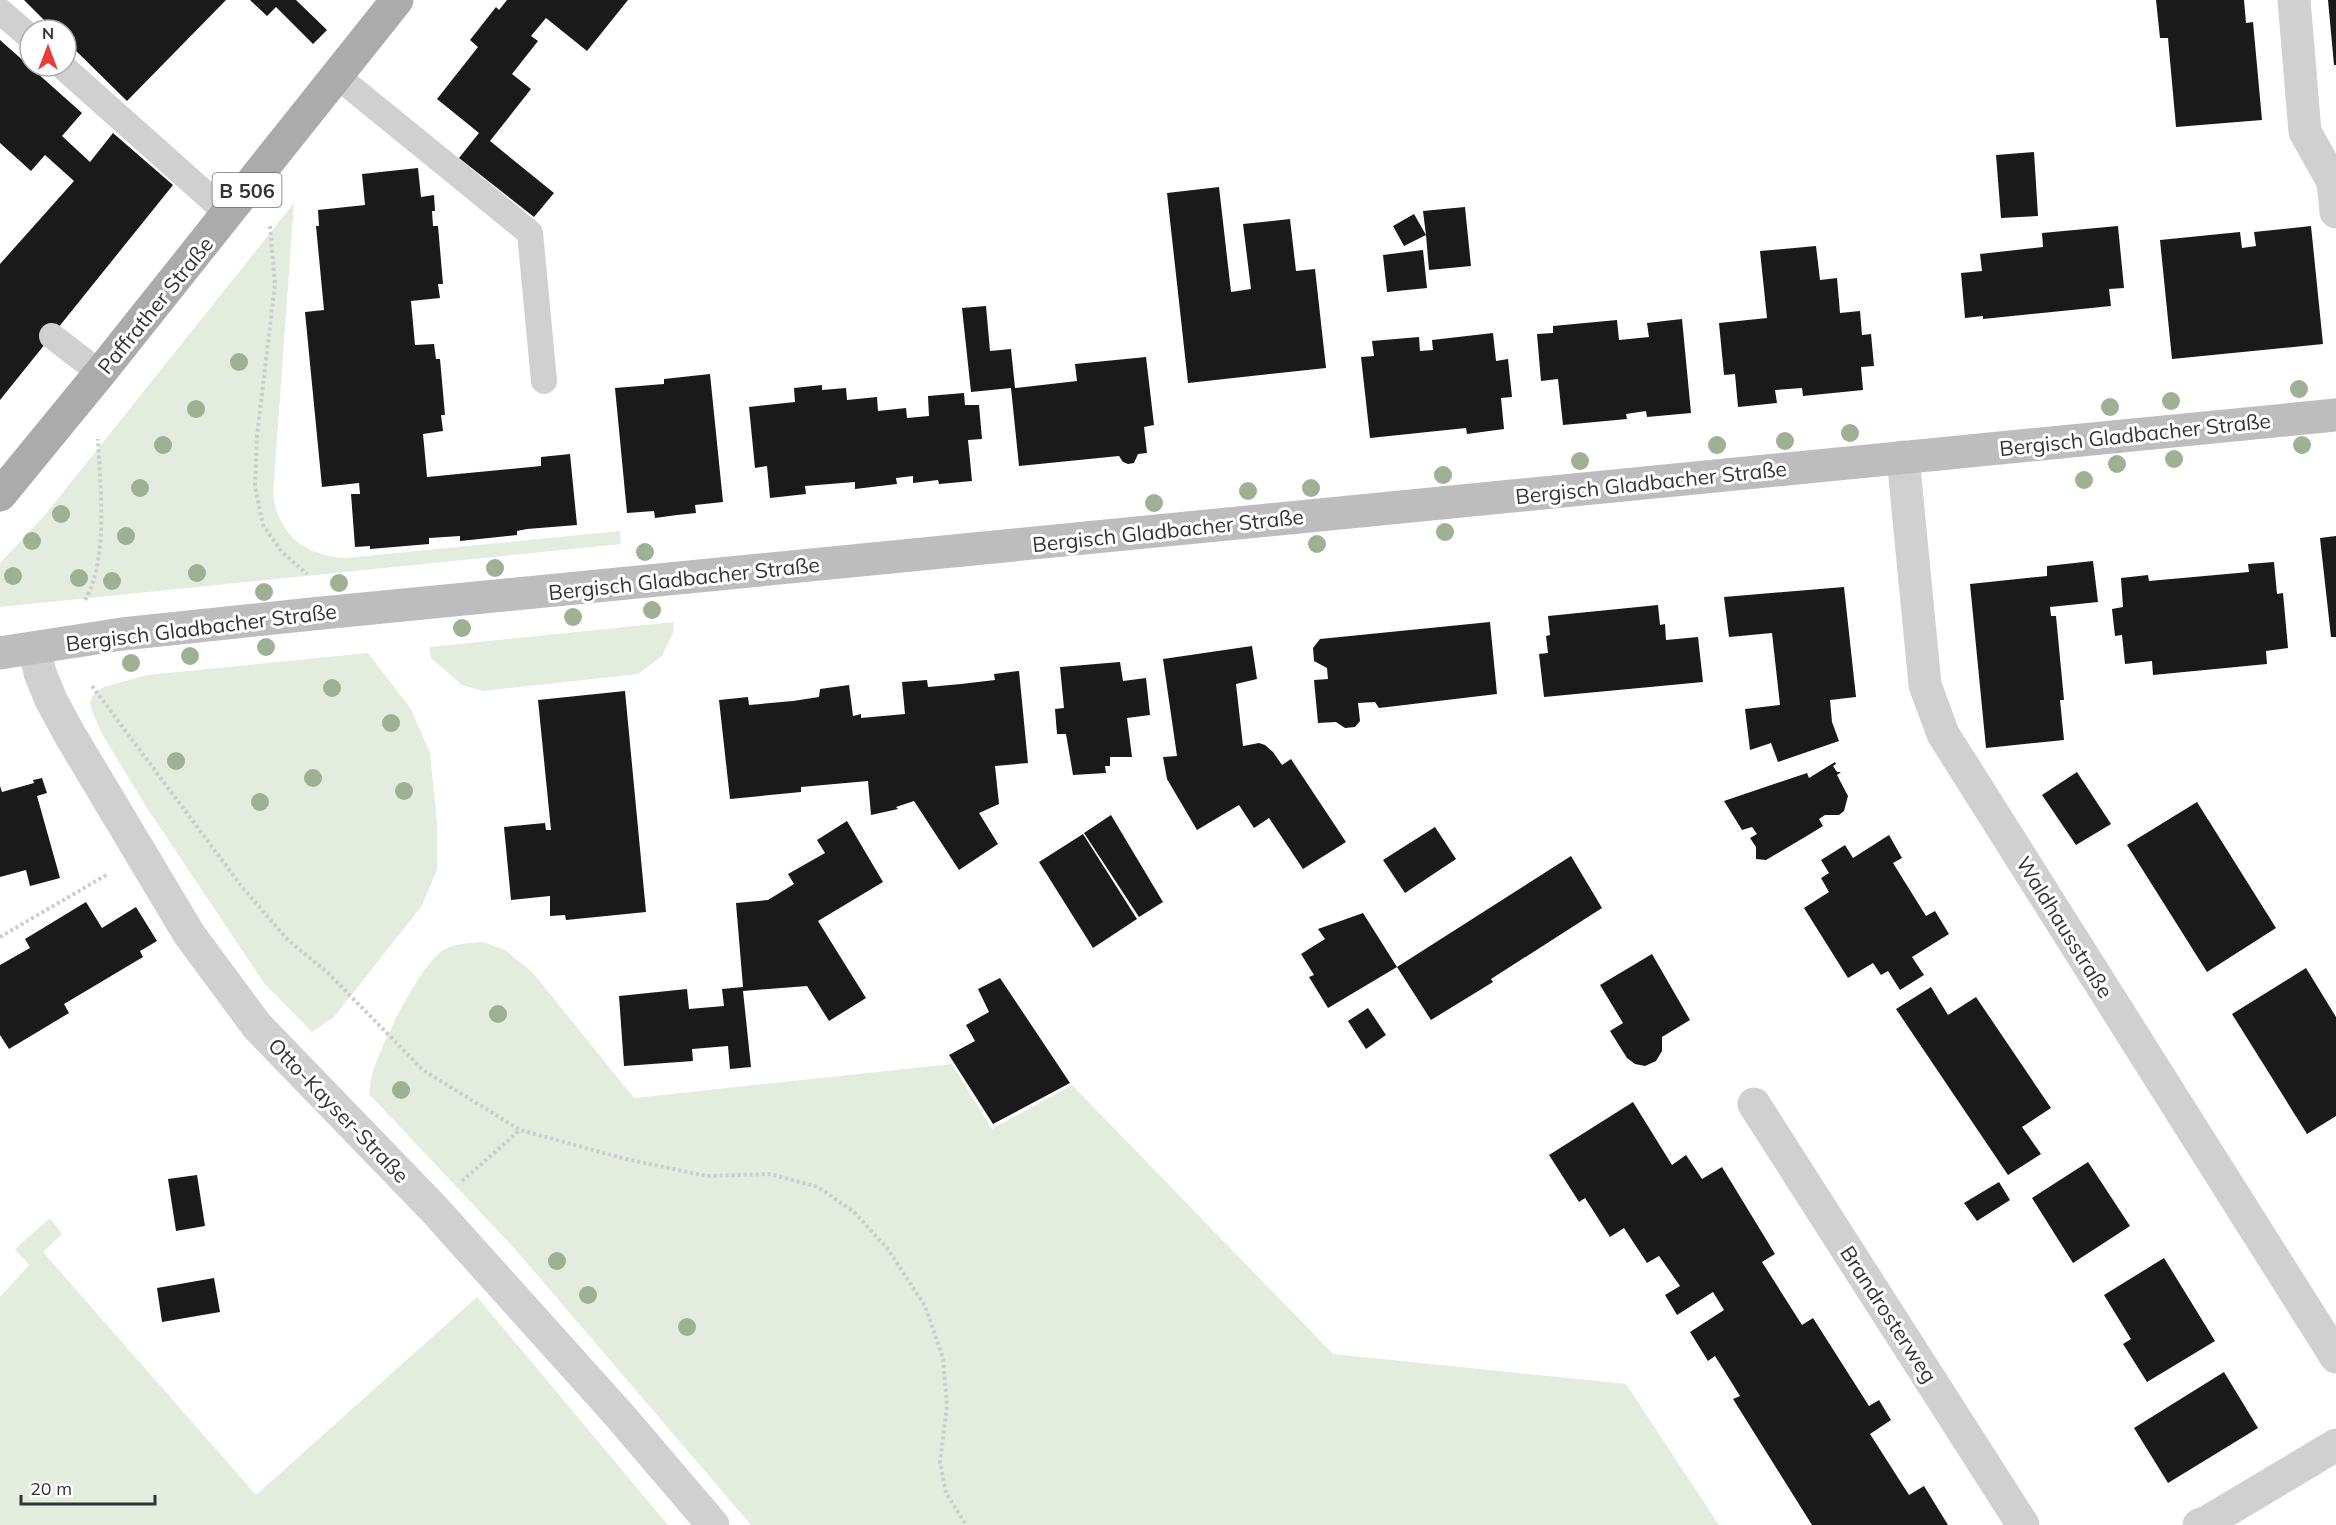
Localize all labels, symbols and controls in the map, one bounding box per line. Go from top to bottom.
north arrow [18,18,78,78]
text: N [42,23,54,43]
road number: B 506 [212,173,282,207]
street label: Paffrather Straße [92,231,218,379]
street label: Bergisch Gladbacher Straße [1998,407,2272,461]
street label: Bergisch Gladbacher Straße [1514,455,1788,509]
street label: Bergisch Gladbacher Straße [1031,503,1305,557]
street label: Bergisch Gladbacher Straße [547,551,821,605]
street label: Bergisch Gladbacher Straße [64,597,338,657]
street label: Waldhausstraße [2011,851,2119,1003]
street label: Otto-Kayser-Straße [263,1032,415,1188]
street label: Brandrosterweg [1835,1241,1943,1387]
scale bar [21,1468,154,1506]
text: 20 m [30,1477,72,1500]

